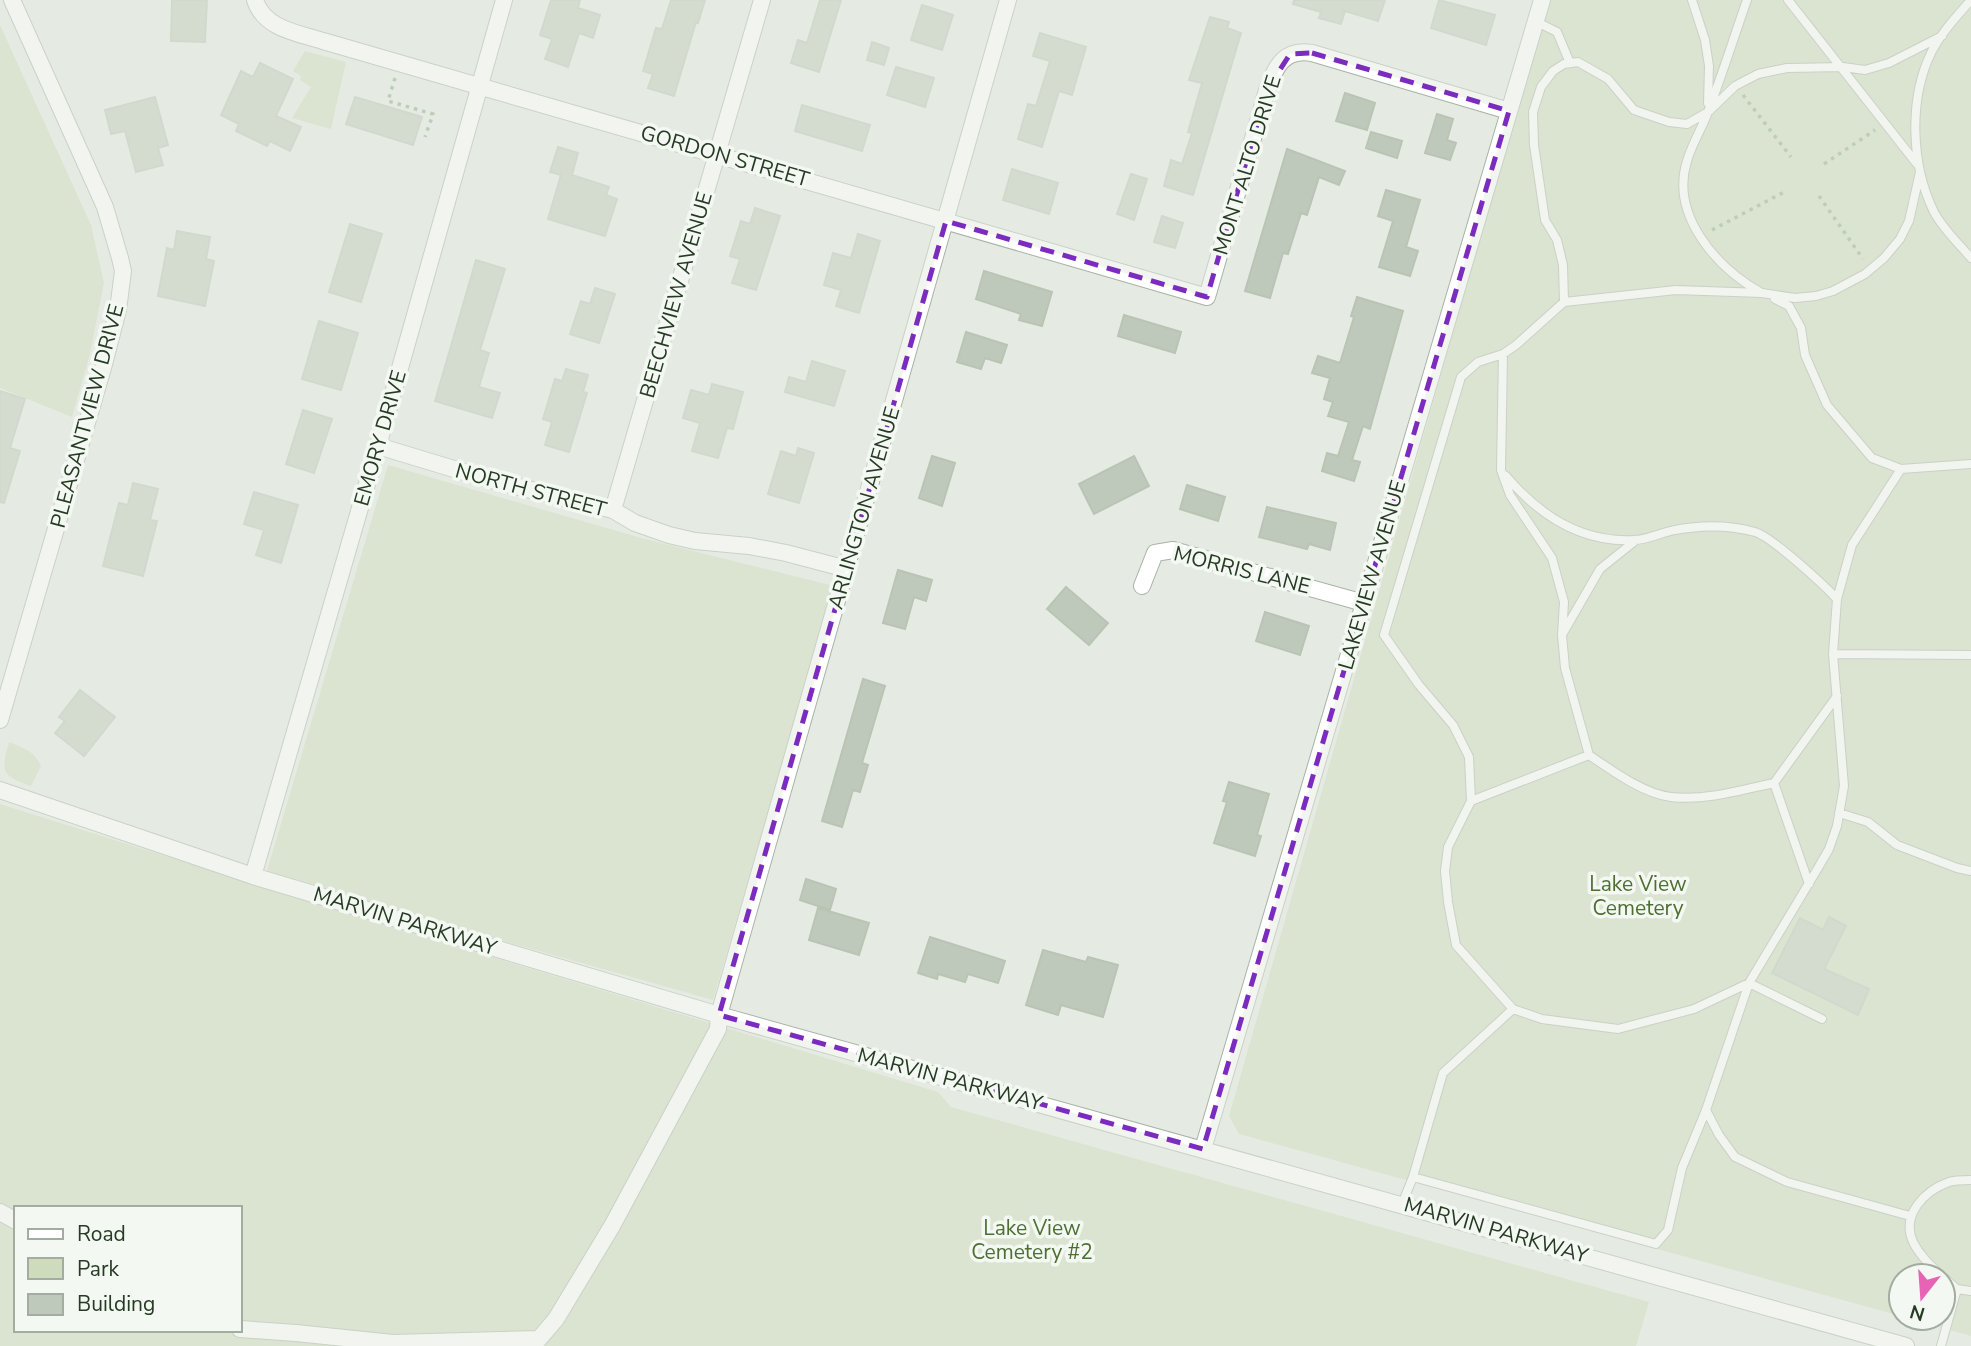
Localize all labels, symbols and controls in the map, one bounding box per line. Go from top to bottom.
street label: MONT ALTO DRIVE [1206,72,1288,258]
street label: GORDON STREET [637,119,813,194]
street label: BEECHVIEW AVENUE [633,189,719,401]
street label: PLEASANTVIEW DRIVE [44,301,130,531]
street label: EMORY DRIVE [347,367,413,509]
street label: ARLINGTON AVENUE [822,404,906,612]
street label: NORTH STREET [452,456,610,524]
street label: LAKEVIEW AVENUE [1332,477,1412,673]
street label: MORRIS LANE [1171,539,1313,601]
park label: Lake View Cemetery [1589,870,1687,922]
street label: MARVIN PARKWAY [310,880,501,962]
street label: MARVIN PARKWAY [854,1041,1046,1117]
street label: MARVIN PARKWAY [1401,1190,1592,1270]
legend [14,1206,242,1332]
park label: Lake View Cemetery #2 [971,1214,1093,1266]
text: Road [77,1220,126,1248]
text: Park [77,1255,119,1283]
north arrow [1887,1262,1957,1332]
text: Building [77,1290,155,1318]
text: N [1907,1298,1928,1327]

